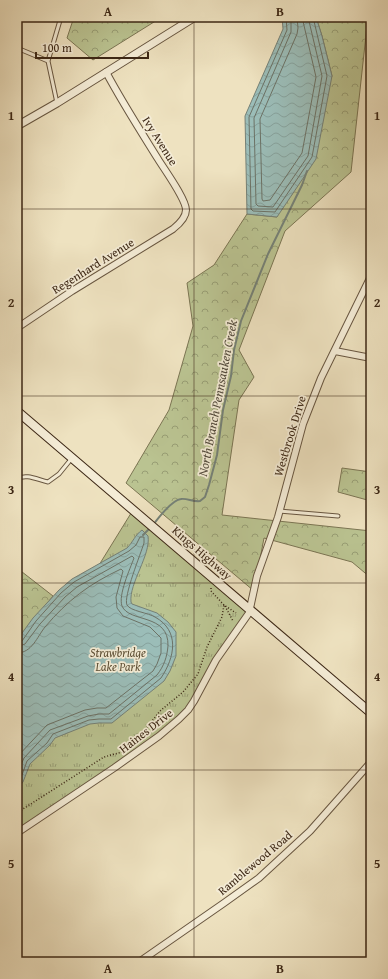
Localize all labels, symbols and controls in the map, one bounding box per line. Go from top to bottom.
text: A [104,2,113,21]
text: B [276,2,284,21]
scale bar [36,34,148,60]
text: 100 m [42,39,72,56]
text: 1 [8,106,14,125]
text: 1 [374,106,380,125]
street label: Ivy Avenue [139,113,182,169]
street label: Regenhard Avenue [48,233,137,298]
text: 2 [8,293,15,312]
text: 2 [374,293,381,312]
water label: North Branch Pennsauken Creek [193,318,242,478]
street label: Westbrook Drive [269,393,310,478]
text: 3 [8,480,14,499]
text: 3 [374,480,380,499]
street label: Kings Highway [169,522,236,584]
park label: Strawbridge Lake Park [90,644,146,675]
text: 4 [8,667,15,686]
text: 4 [374,667,381,686]
street label: Haines Drive [115,704,176,757]
street label: Ramblewood Road [214,826,296,899]
text: 5 [8,854,15,873]
text: 5 [374,854,381,873]
text: A [104,959,113,978]
text: B [276,959,284,978]

